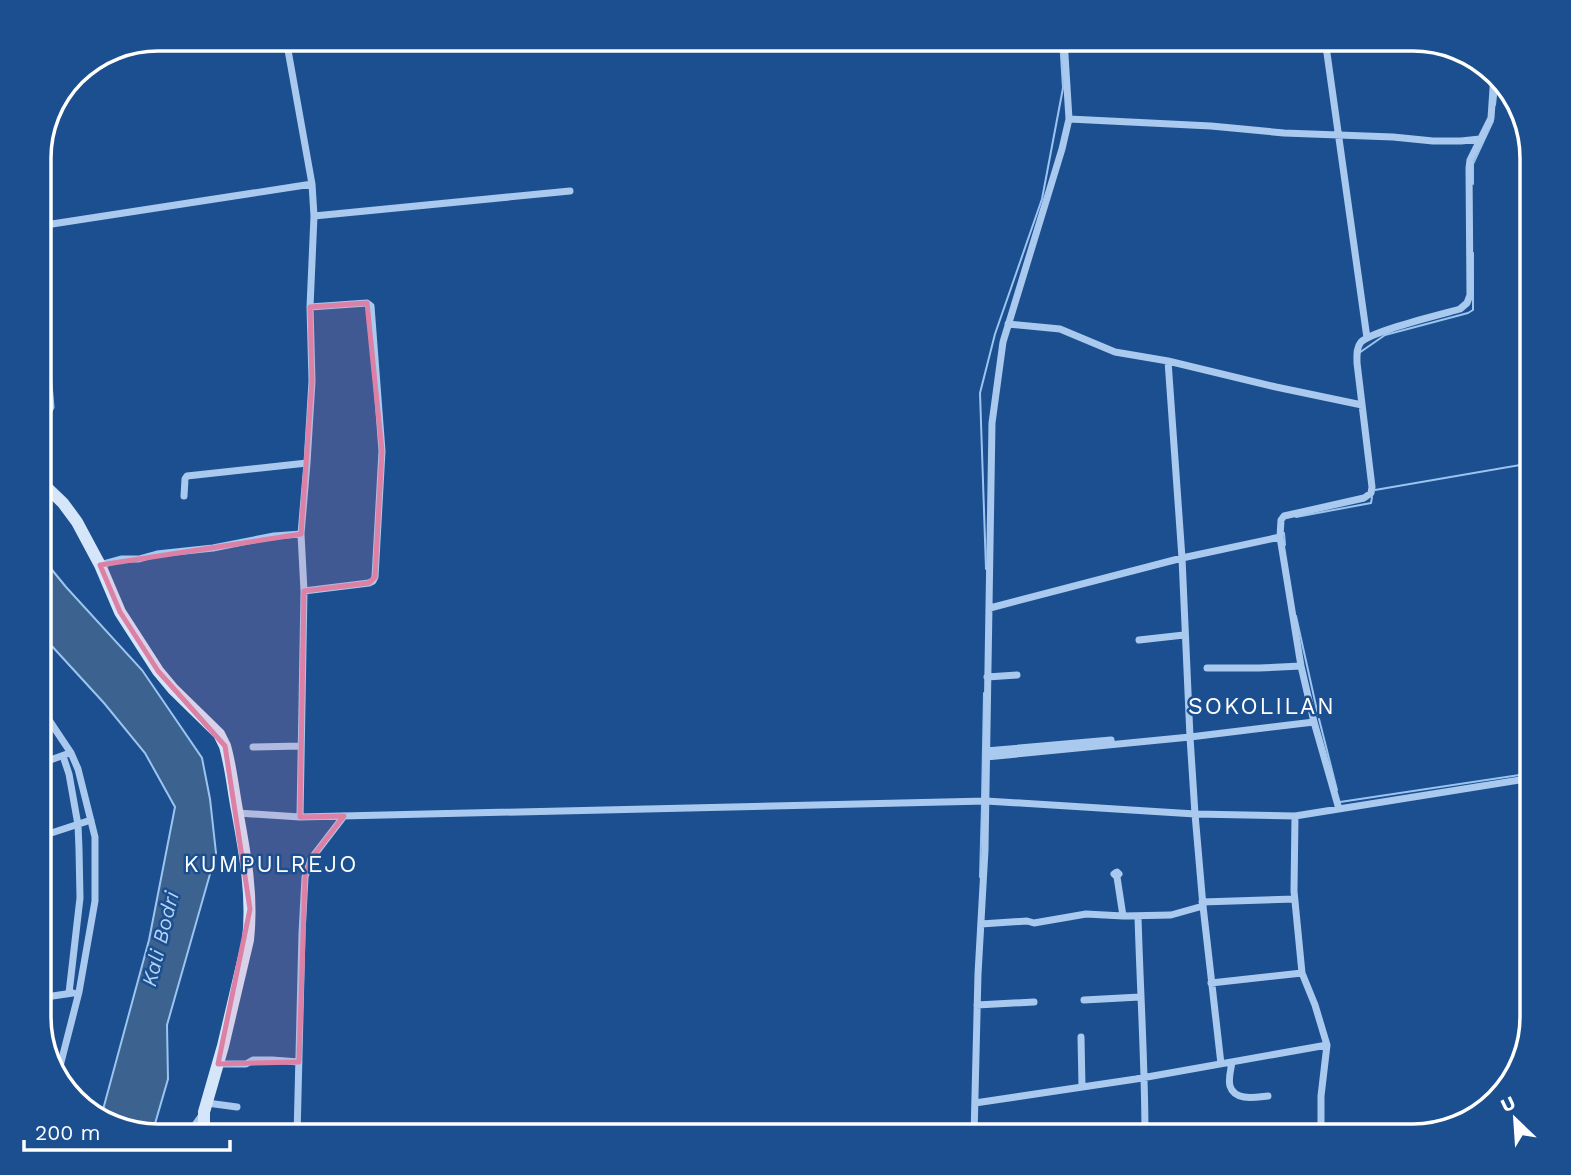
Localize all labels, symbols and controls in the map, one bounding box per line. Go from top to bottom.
district label: SOKOLILAN [1188,693,1336,720]
district label: KUMPULREJO [183,851,359,878]
water label: Kali Bodri [136,888,184,989]
north arrow [1480,1084,1550,1154]
text: U [1497,1091,1519,1117]
scale bar [24,1108,231,1152]
text: 200 m [35,1120,101,1145]

